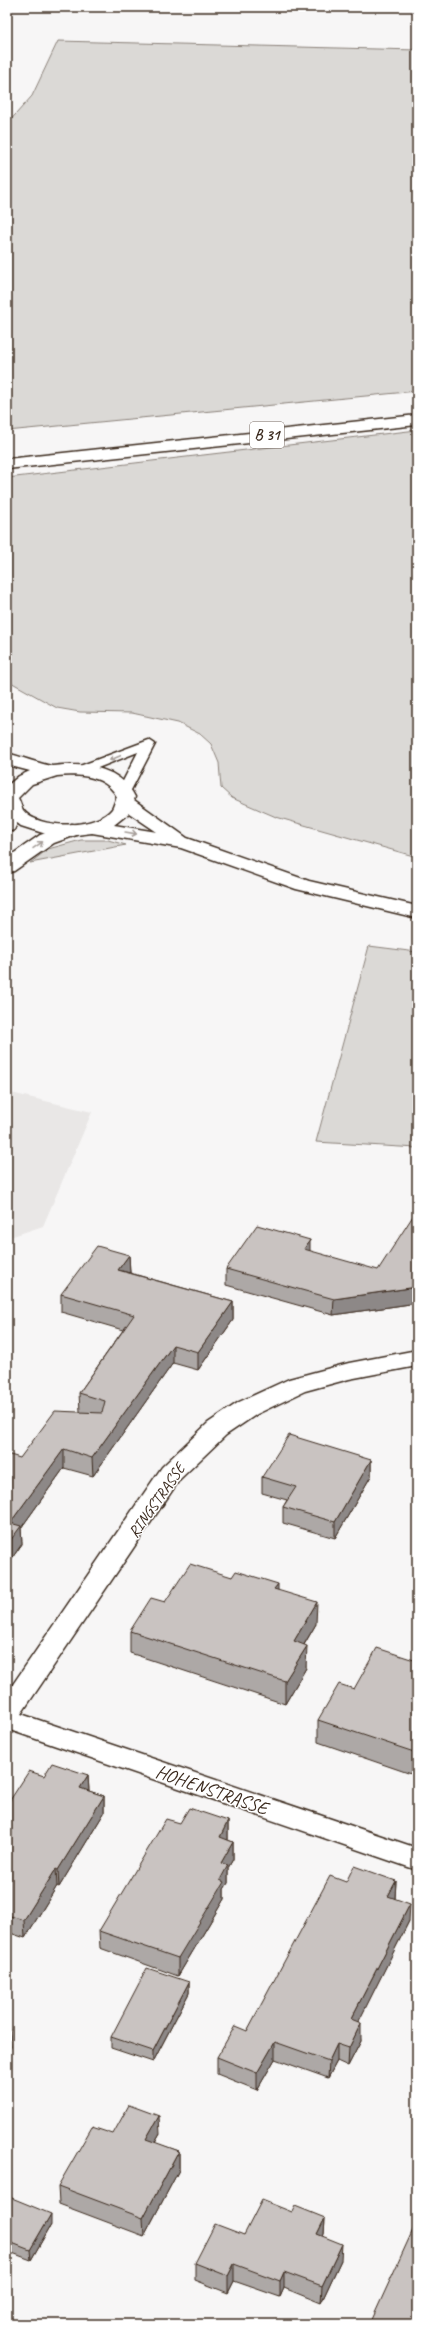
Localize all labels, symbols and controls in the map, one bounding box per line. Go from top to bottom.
road number: B 31 [250,422,284,448]
one-way arrow [109,754,121,762]
one-way arrow [124,830,137,838]
one-way arrow [32,841,43,849]
street label: RINGSTRASSE [124,1458,191,1542]
street label: HOHENSTRASSE [153,1760,274,1821]

